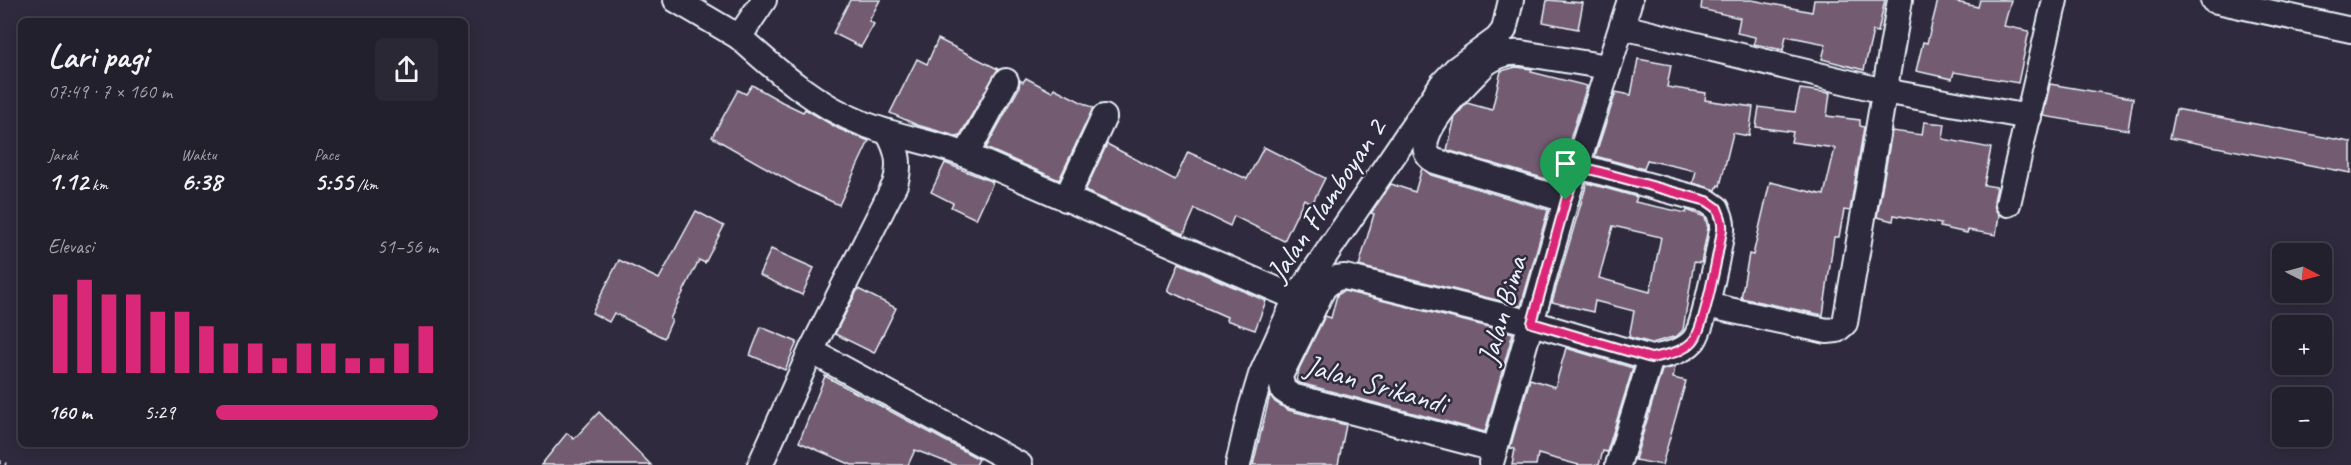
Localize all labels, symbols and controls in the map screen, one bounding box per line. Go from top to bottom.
text: Lari pagi [48,35,148,77]
button: share [375,38,438,101]
text: 07:49 · 7 × 160 m [48,79,172,104]
street label: Jalan Flamboyan 2 [1257,109,1396,290]
pin [1540,138,1591,200]
text: Jarak [48,145,78,165]
text: Waktu [181,145,217,165]
text: Pace [314,145,339,165]
icon: arrive [1549,147,1582,180]
text: 1.12 [48,165,88,198]
text: 6:38 [181,165,222,198]
text: 5:55 [314,165,353,198]
text: km [88,175,108,195]
text: /km [353,175,378,195]
text: Elevasi [48,234,94,259]
text: 51–56 m [377,234,438,259]
north arrow [2272,243,2332,303]
map controls [2272,243,2332,447]
street label: Jalan Bima [1468,250,1536,370]
button: + [2272,315,2332,375]
street label: Jalan Srikandi [1299,345,1455,423]
button: − [2272,387,2332,447]
text: 160 m [48,400,92,425]
text: 5:29 [144,400,175,425]

